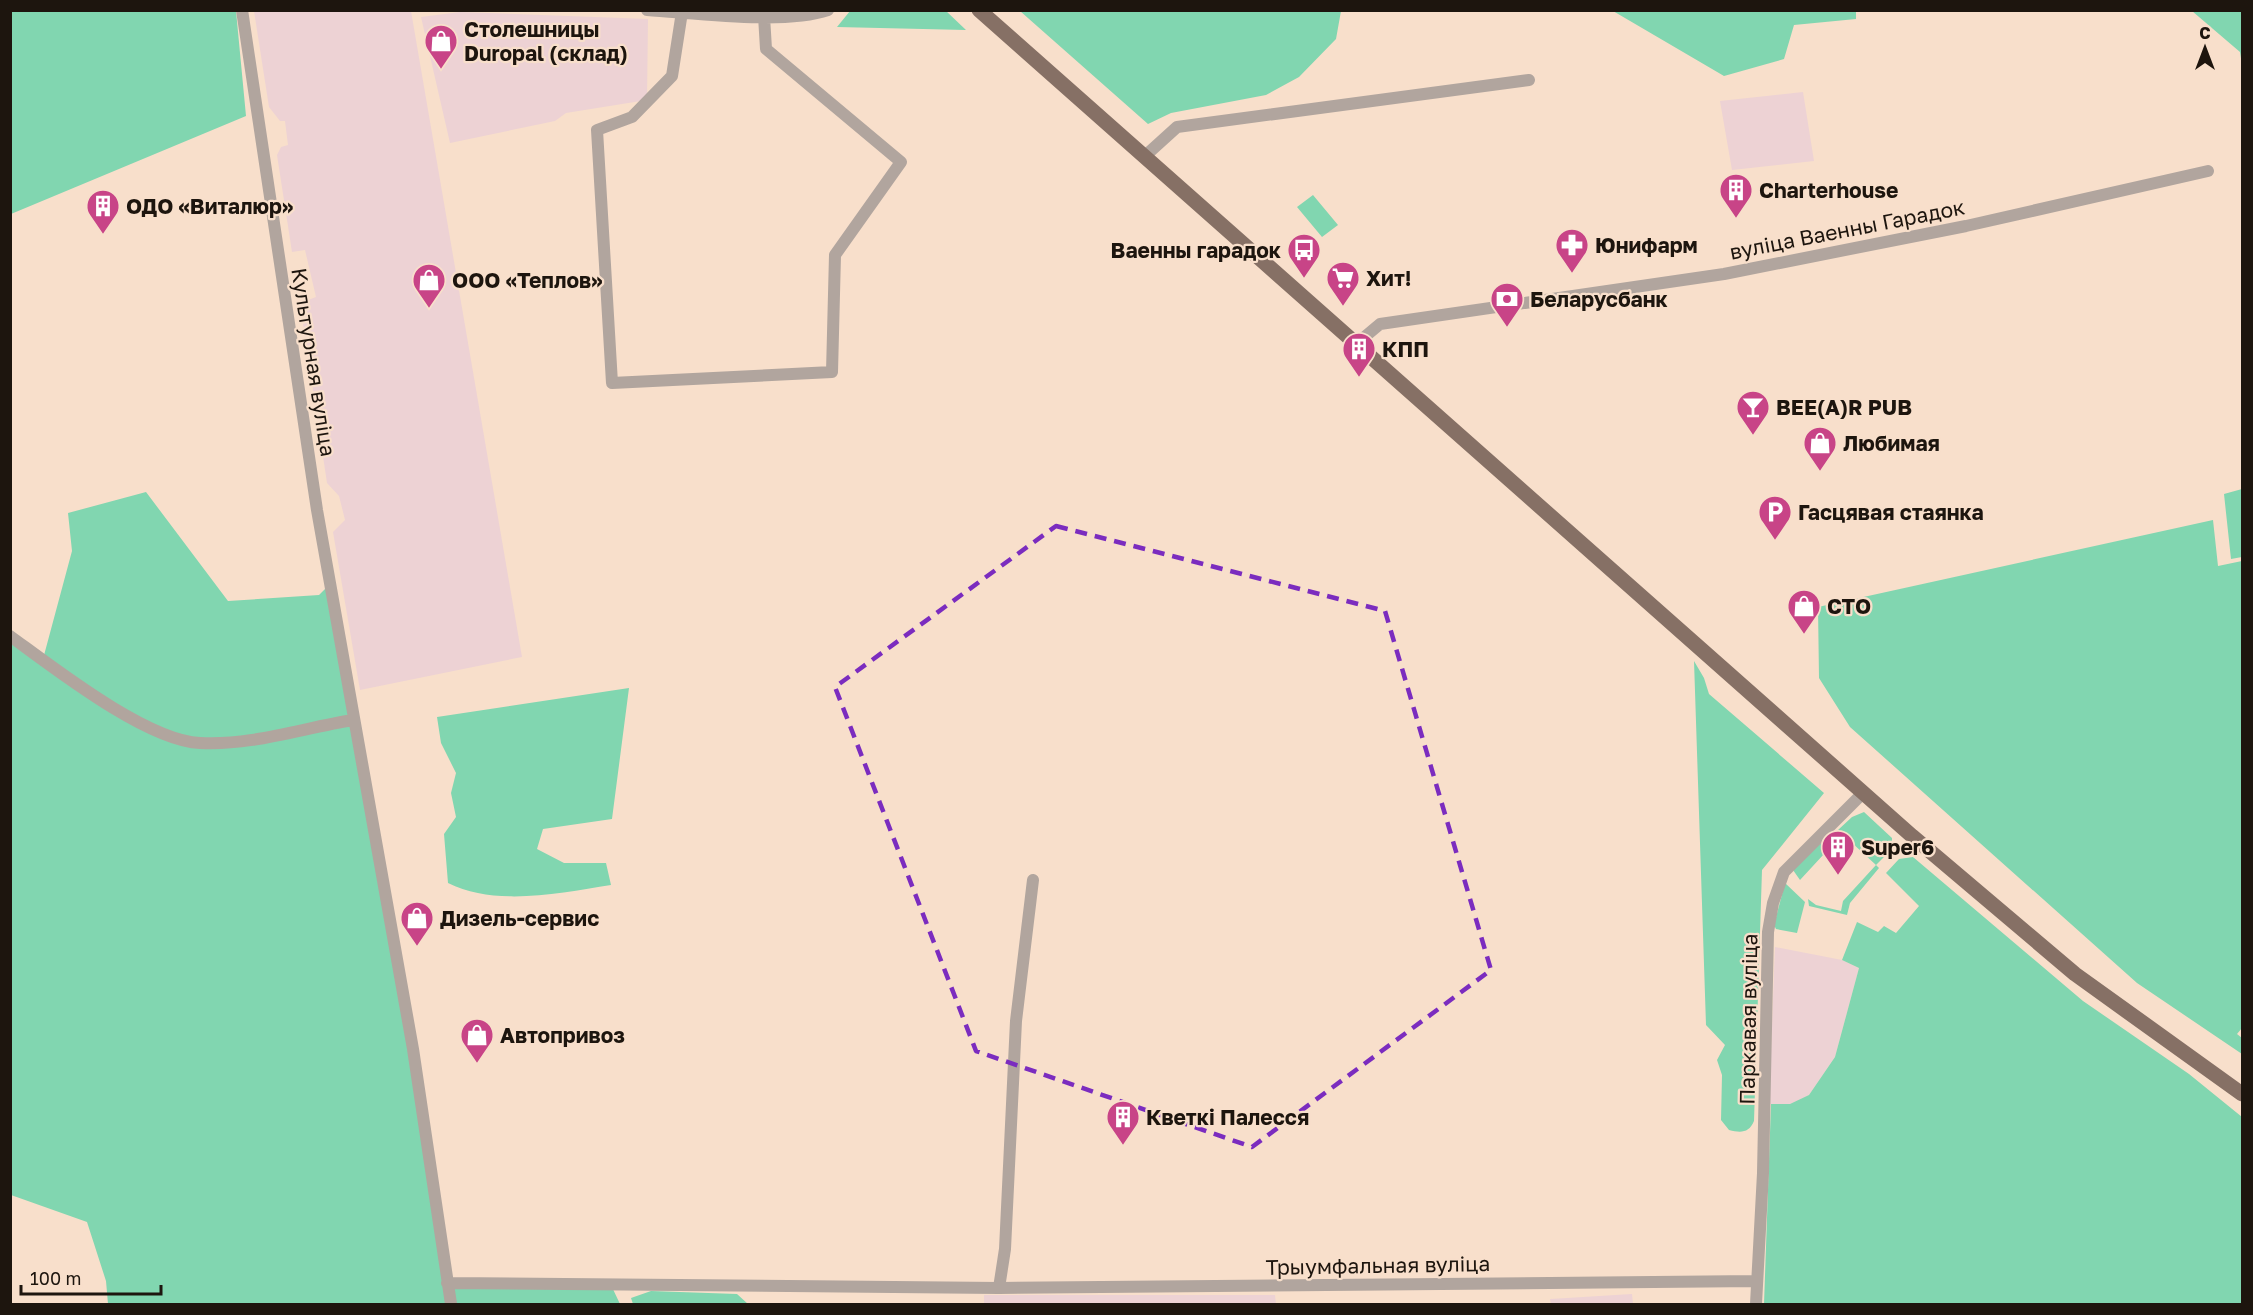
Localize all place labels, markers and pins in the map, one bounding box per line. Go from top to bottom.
place label: Столешницы Duropal (склад) [464,16,628,66]
shop icon: Столешницы Duropal (склад) [423,23,459,70]
building icon: Charterhouse [1718,172,1754,219]
place label: Charterhouse [1759,177,1898,203]
building icon: ОДО «Виталюр» [85,188,121,235]
place label: ОДО «Виталюр» [126,193,293,219]
pharmacy icon: Юнифарм [1554,227,1590,274]
bus stop icon: Ваенны гарадок [1286,232,1322,279]
place label: Юнифарм [1595,232,1698,258]
place label: Ваенны гарадок [1111,237,1281,263]
supermarket icon: Хит! [1325,260,1361,307]
shop icon: ООО «Теплов» [411,262,447,309]
place label: Хит! [1366,265,1412,291]
place label: ООО «Теплов» [452,267,602,293]
bank icon: Беларусбанк [1489,281,1525,328]
place label: Беларусбанк [1530,286,1668,312]
building icon: КПП [1341,331,1377,378]
place label: КПП [1382,336,1429,362]
bar icon: BEE(A)R PUB [1735,389,1771,436]
place label: BEE(A)R PUB [1776,394,1912,420]
shop icon: Любимая [1802,425,1838,472]
place label: Любимая [1843,430,1940,456]
parking icon: Гасцявая стаянка [1757,494,1793,541]
place label: Гасцявая стаянка [1798,499,1984,525]
shop icon: СТО [1786,588,1822,635]
place label: СТО [1827,593,1871,619]
building icon: Super6 [1820,829,1856,876]
place label: Super6 [1861,834,1934,860]
shop icon: Дизель-сервис [399,900,435,947]
place label: Дизель-сервис [440,905,599,931]
shop icon: Автопривоз [459,1017,495,1064]
place label: Автопривоз [500,1022,625,1048]
building icon: Кветкі Палесся [1105,1099,1141,1146]
place label: Кветкі Палесся [1146,1104,1309,1130]

